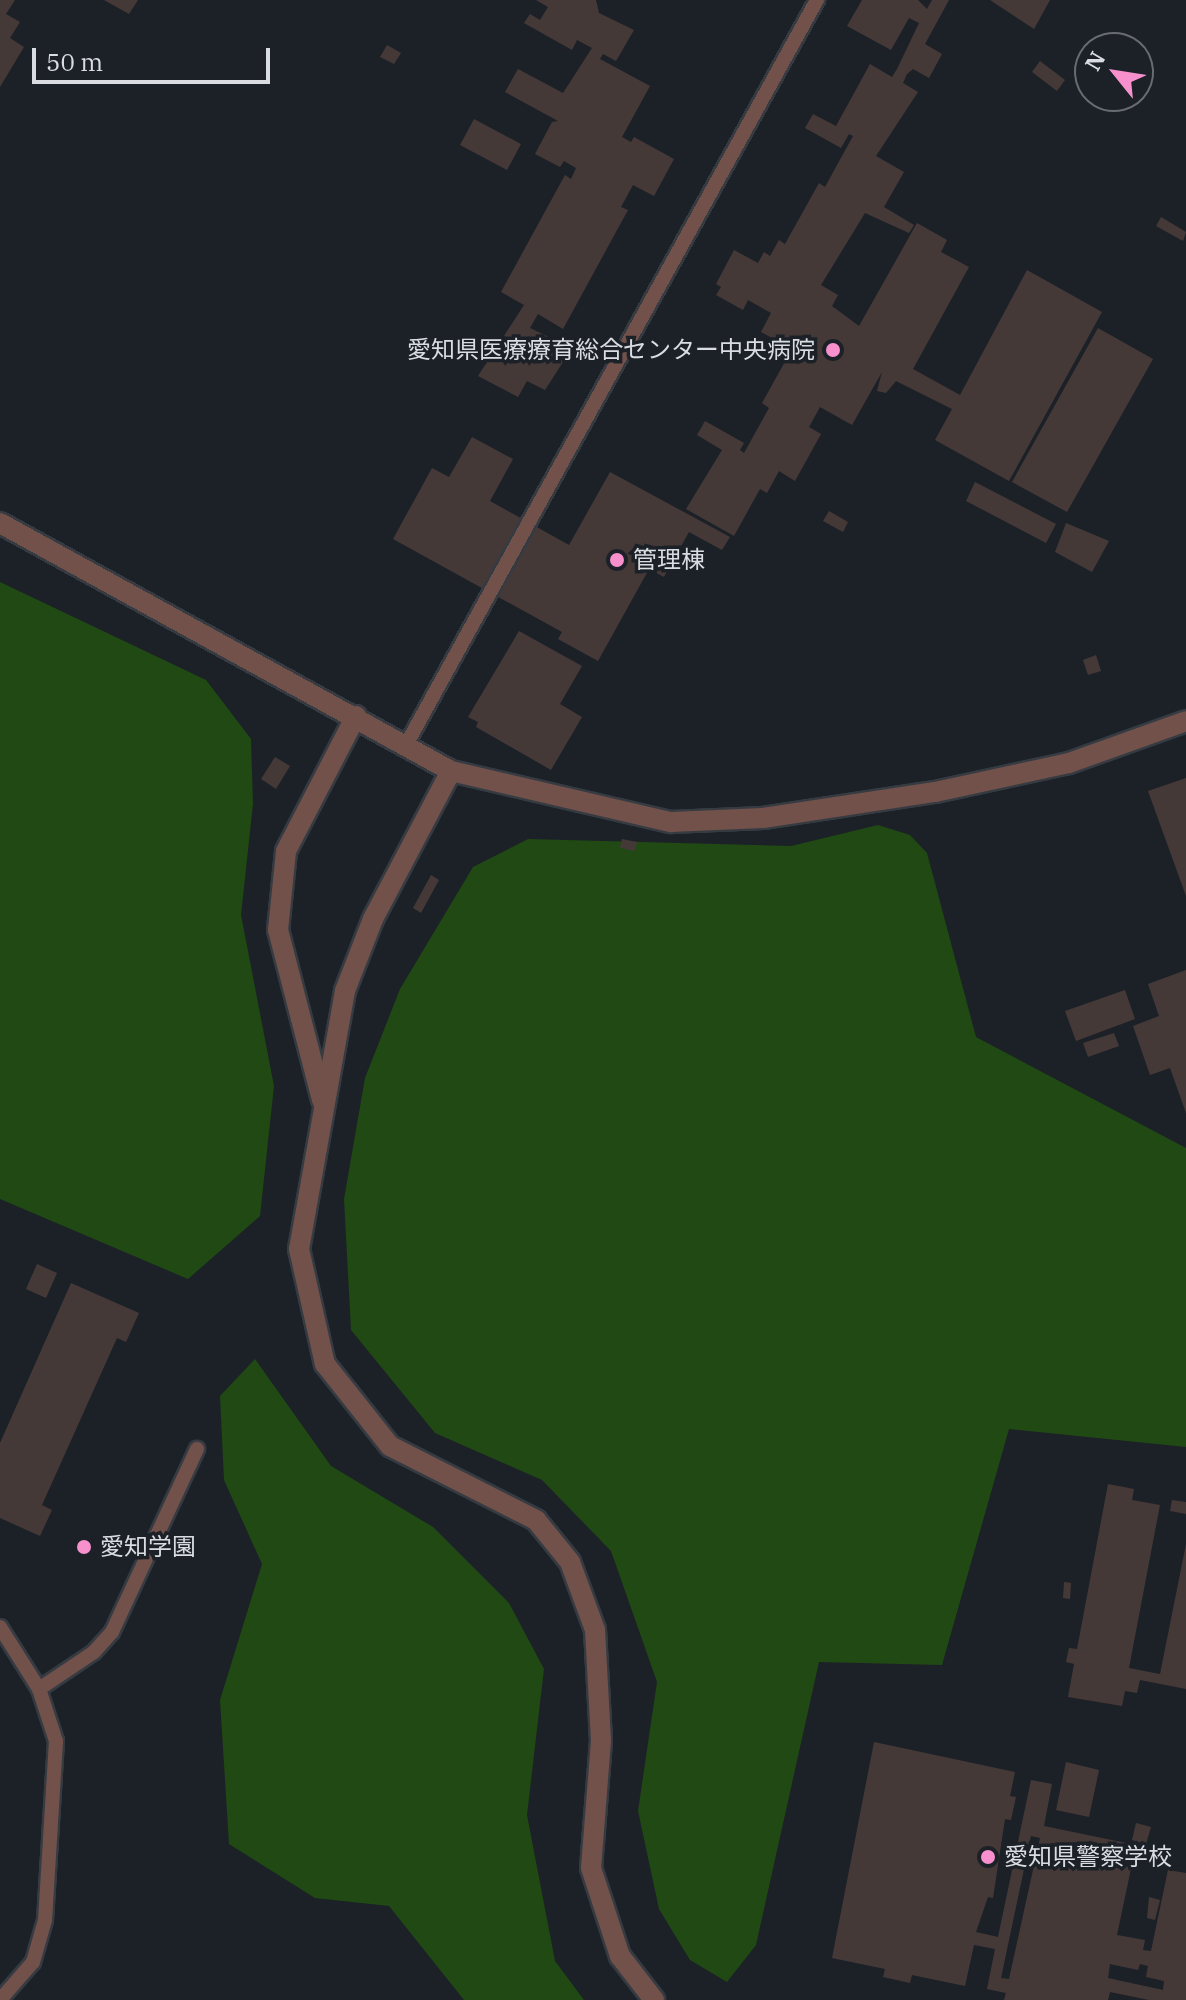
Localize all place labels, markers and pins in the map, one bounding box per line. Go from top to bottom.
place label: 愛知県医療療育総合センター中央病院 [407,336,815,364]
marker: 愛知県医療療育総合センター中央病院 [822,339,844,361]
place label: 管理棟 [633,546,705,574]
marker: 管理棟 [608,551,626,569]
place label: 愛知学園 [100,1533,196,1561]
marker: 愛知学園 [75,1538,93,1556]
place label: 愛知県警察学校 [1004,1843,1172,1871]
marker: 愛知県警察学校 [979,1848,997,1866]

